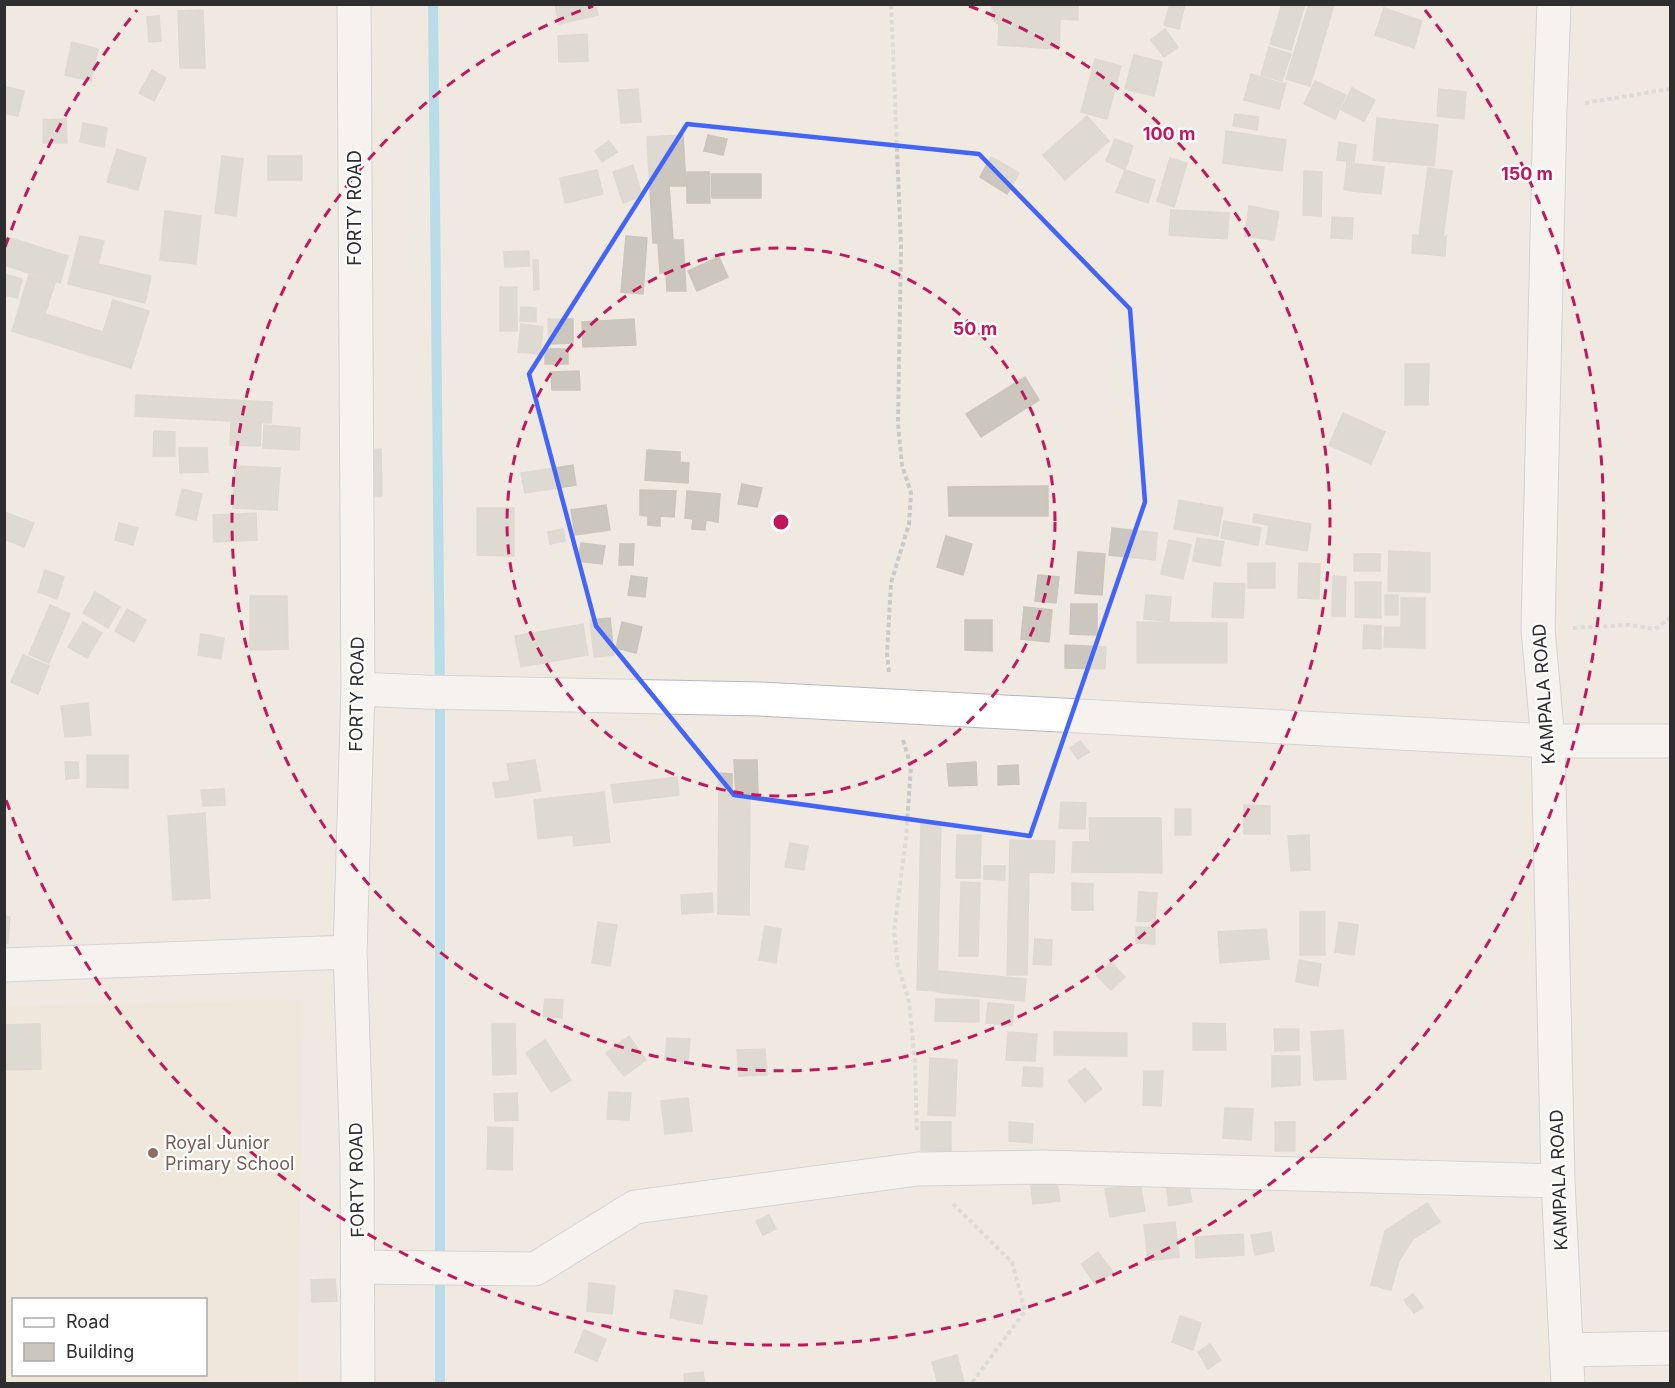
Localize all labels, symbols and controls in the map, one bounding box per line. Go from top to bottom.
text: 100 m [1143,123,1195,144]
street label: FORTY ROAD [344,150,365,266]
text: 150 m [1501,163,1553,184]
text: 50 m [953,318,997,339]
centre of rings [771,512,791,532]
street label: KAMPALA ROAD [1528,623,1559,765]
street label: FORTY ROAD [345,636,368,752]
street label: KAMPALA ROAD [1546,1109,1571,1251]
street label: FORTY ROAD [345,1122,368,1238]
place label: Royal Junior Primary School [165,1132,294,1174]
marker: Royal Junior Primary School [146,1146,160,1160]
legend [12,1298,207,1376]
text: Road [66,1311,109,1332]
text: Building [66,1341,134,1362]

